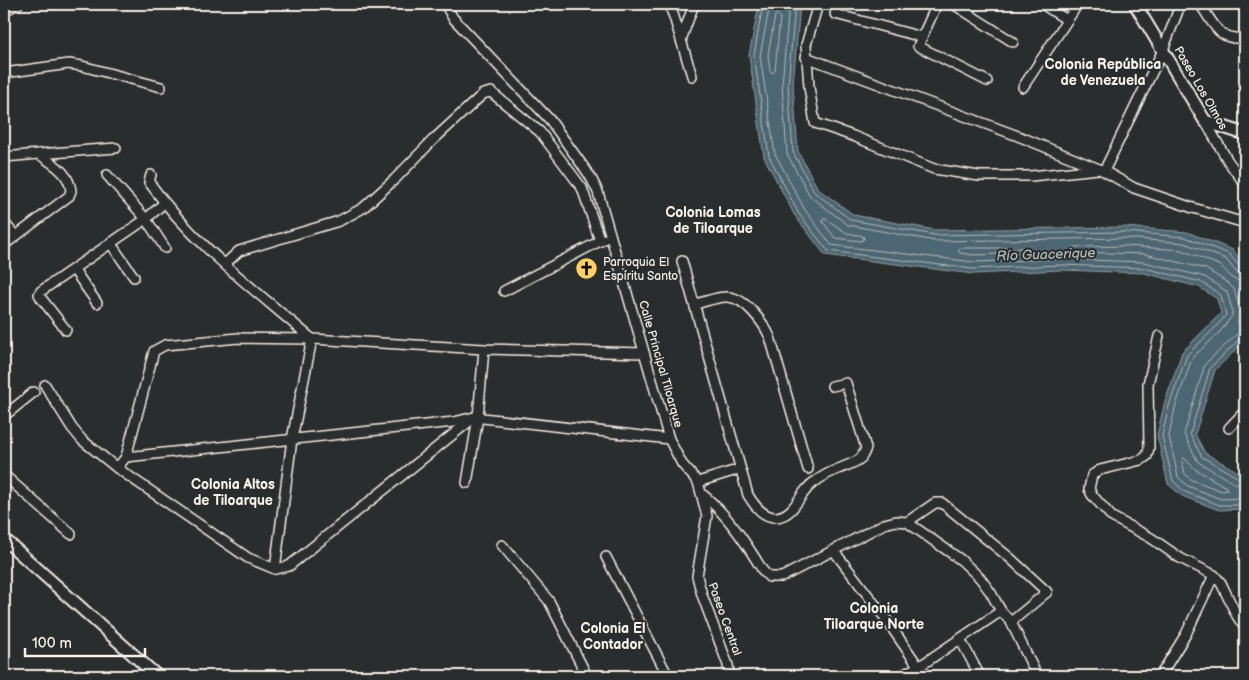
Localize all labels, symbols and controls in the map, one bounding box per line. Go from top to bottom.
street label: Paseo Los Olmos [1171,44,1231,133]
district label: Colonia República de Venezuela [1045,56,1161,89]
district label: Colonia Lomas de Tiloarque [665,204,761,237]
water label: Río Guacerique [996,244,1096,265]
place label: Parroquia El Espíritu Santo [603,255,678,284]
church icon: Parroquia El Espíritu Santo [575,257,599,281]
street label: Calle Principal Tiloarque [635,299,686,429]
district label: Colonia Altos de Tiloarque [191,476,275,509]
street label: Paseo Central [704,581,745,658]
district label: Colonia Tiloarque Norte [824,600,924,633]
district label: Colonia El Contador [580,620,646,653]
scale bar [25,625,145,657]
text: 100 m [32,634,72,653]

